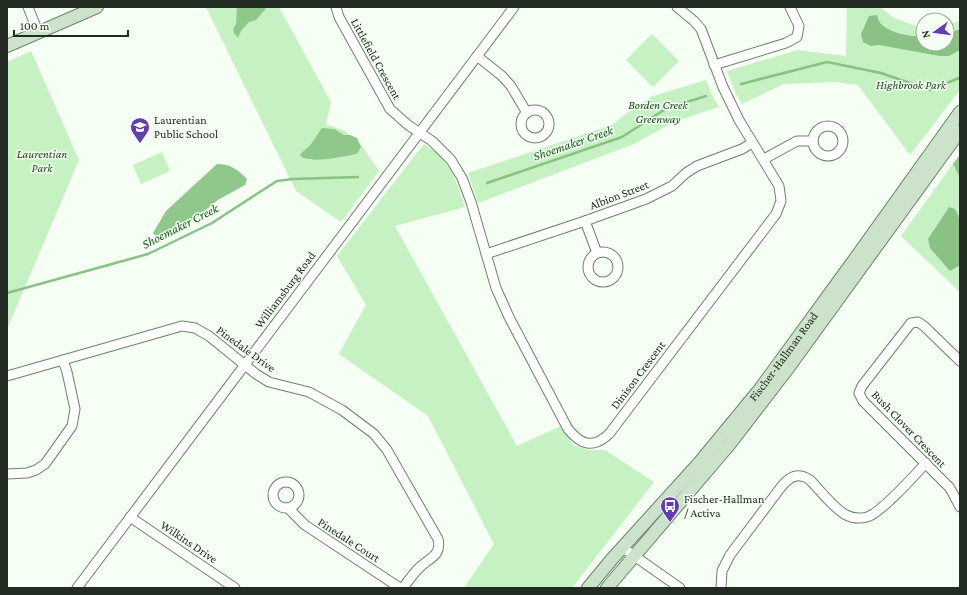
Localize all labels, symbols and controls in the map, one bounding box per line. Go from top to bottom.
scale bar [14,12,128,38]
north arrow [915,12,955,52]
street label: Littlefield Crescent [348,16,405,103]
text: 100 m [20,19,50,33]
text: N [918,29,932,40]
park label: Highbrook Park [876,78,947,92]
park label: Borden Creek Greenway [628,98,689,126]
place label: Laurentian Public School [154,113,218,141]
school or university icon: Laurentian Public School [129,116,151,144]
water label: Shoemaker Creek [531,122,616,164]
park label: Laurentian Park [17,147,67,175]
street label: Albion Street [588,177,651,213]
water label: Shoemaker Creek [139,200,222,252]
street label: Williamsburg Road [252,248,319,331]
street label: Fischer-Hallman Road [746,309,821,404]
street label: Pinedale Drive [214,323,278,375]
street label: Dinison Crescent [608,337,669,412]
street label: Bush Clover Crescent [869,388,950,471]
place label: Fischer-Hallman / Activa [684,492,765,520]
bus stop icon: Fischer-Hallman / Activa [659,495,681,523]
street label: Pinedale Court [315,515,383,566]
street label: Wilkins Drive [158,518,220,566]

